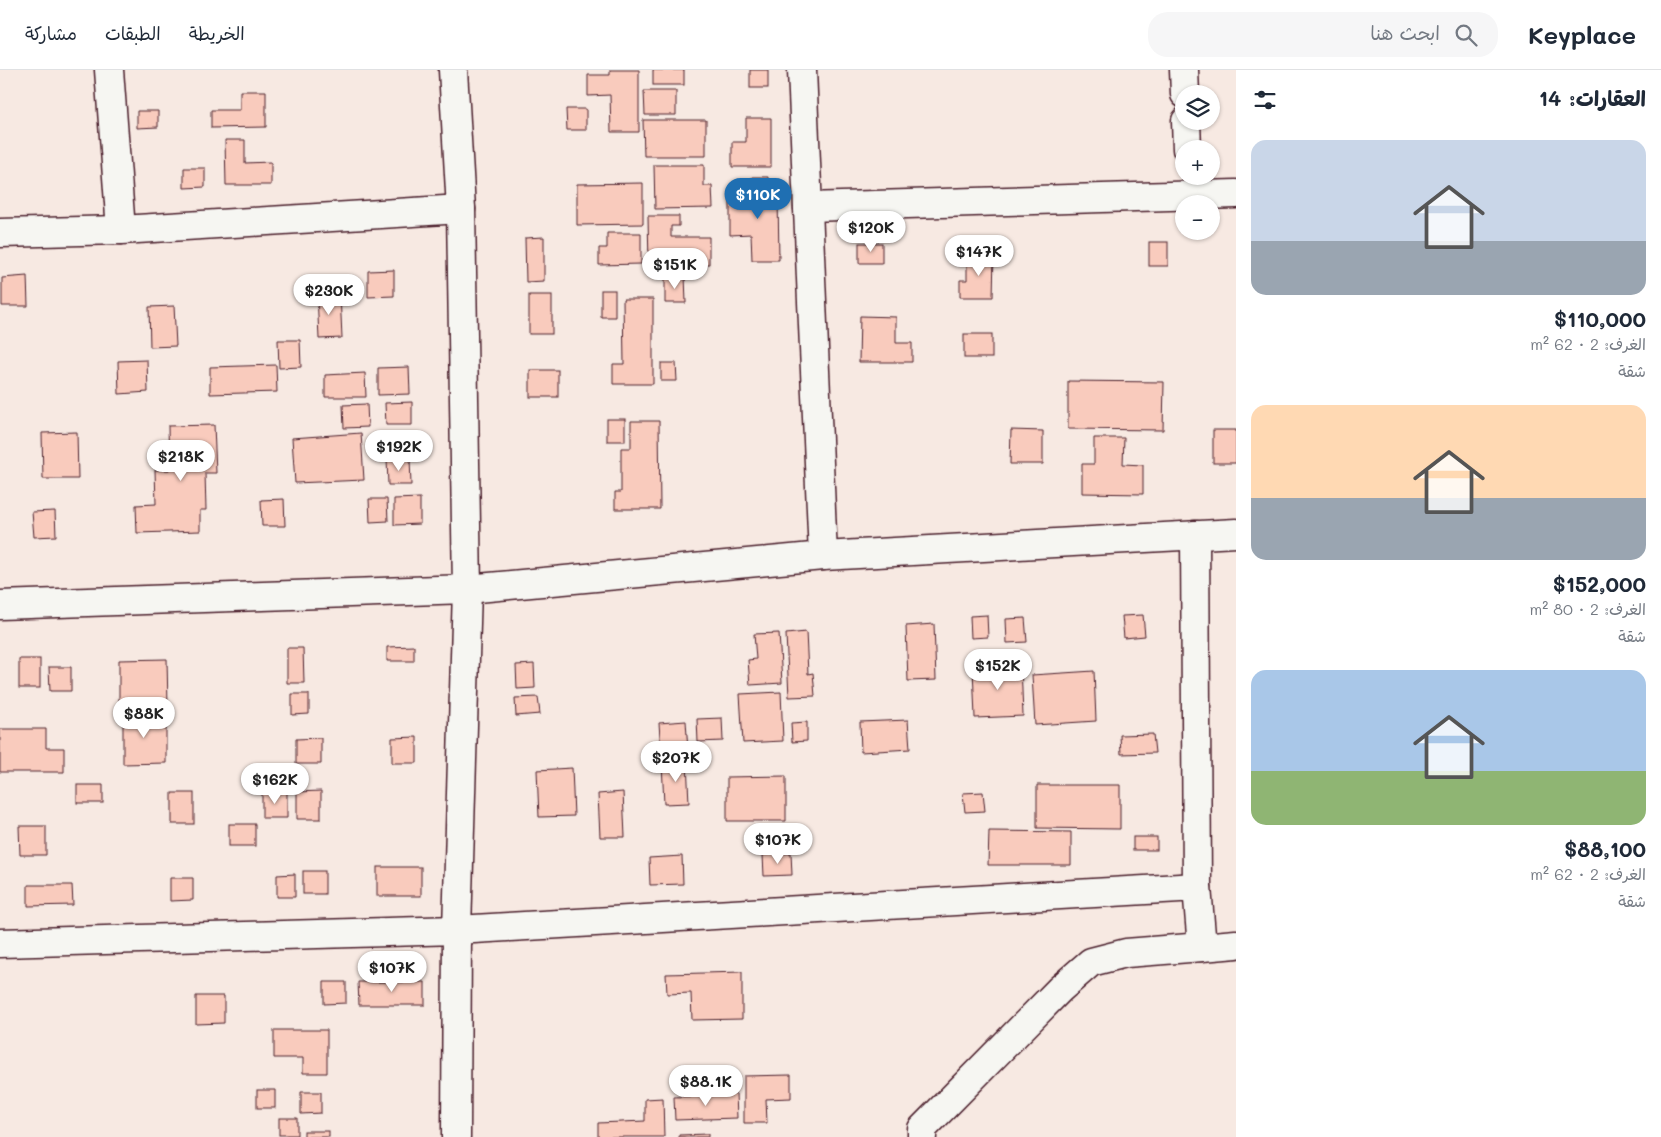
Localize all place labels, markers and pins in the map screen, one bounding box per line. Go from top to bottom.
pin: $110K [723,178,793,220]
pin: $120K [836,210,906,253]
pin: $147K [944,234,1014,277]
pin: $151K [640,248,710,290]
pin: $230K [294,274,364,316]
pin: $192K [364,430,434,472]
pin: $218K [146,440,216,482]
pin: $152K [963,648,1033,691]
pin: $88K [114,696,174,739]
pin: $207K [641,740,711,783]
pin: $162K [240,762,310,805]
pin: $107K [743,822,813,865]
pin: $107K [357,950,427,993]
pin: $88.1K [665,1064,747,1107]

